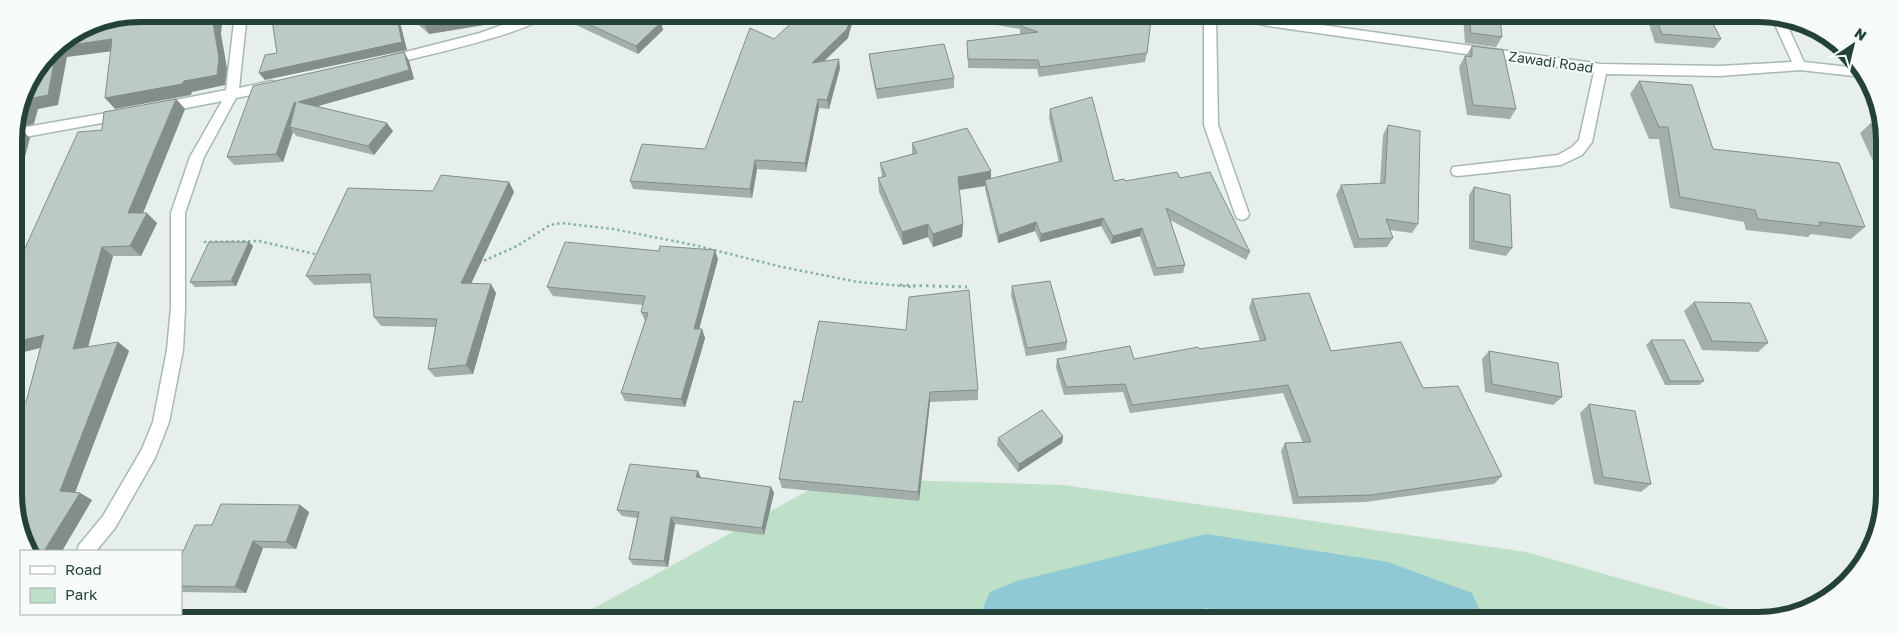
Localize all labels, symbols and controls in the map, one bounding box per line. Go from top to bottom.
north arrow [1828,20,1878,70]
text: N [1852,24,1870,44]
street label: Zawadi Road [1508,47,1594,76]
legend [20,550,182,615]
text: Road [65,560,102,578]
text: Park [65,585,98,603]

